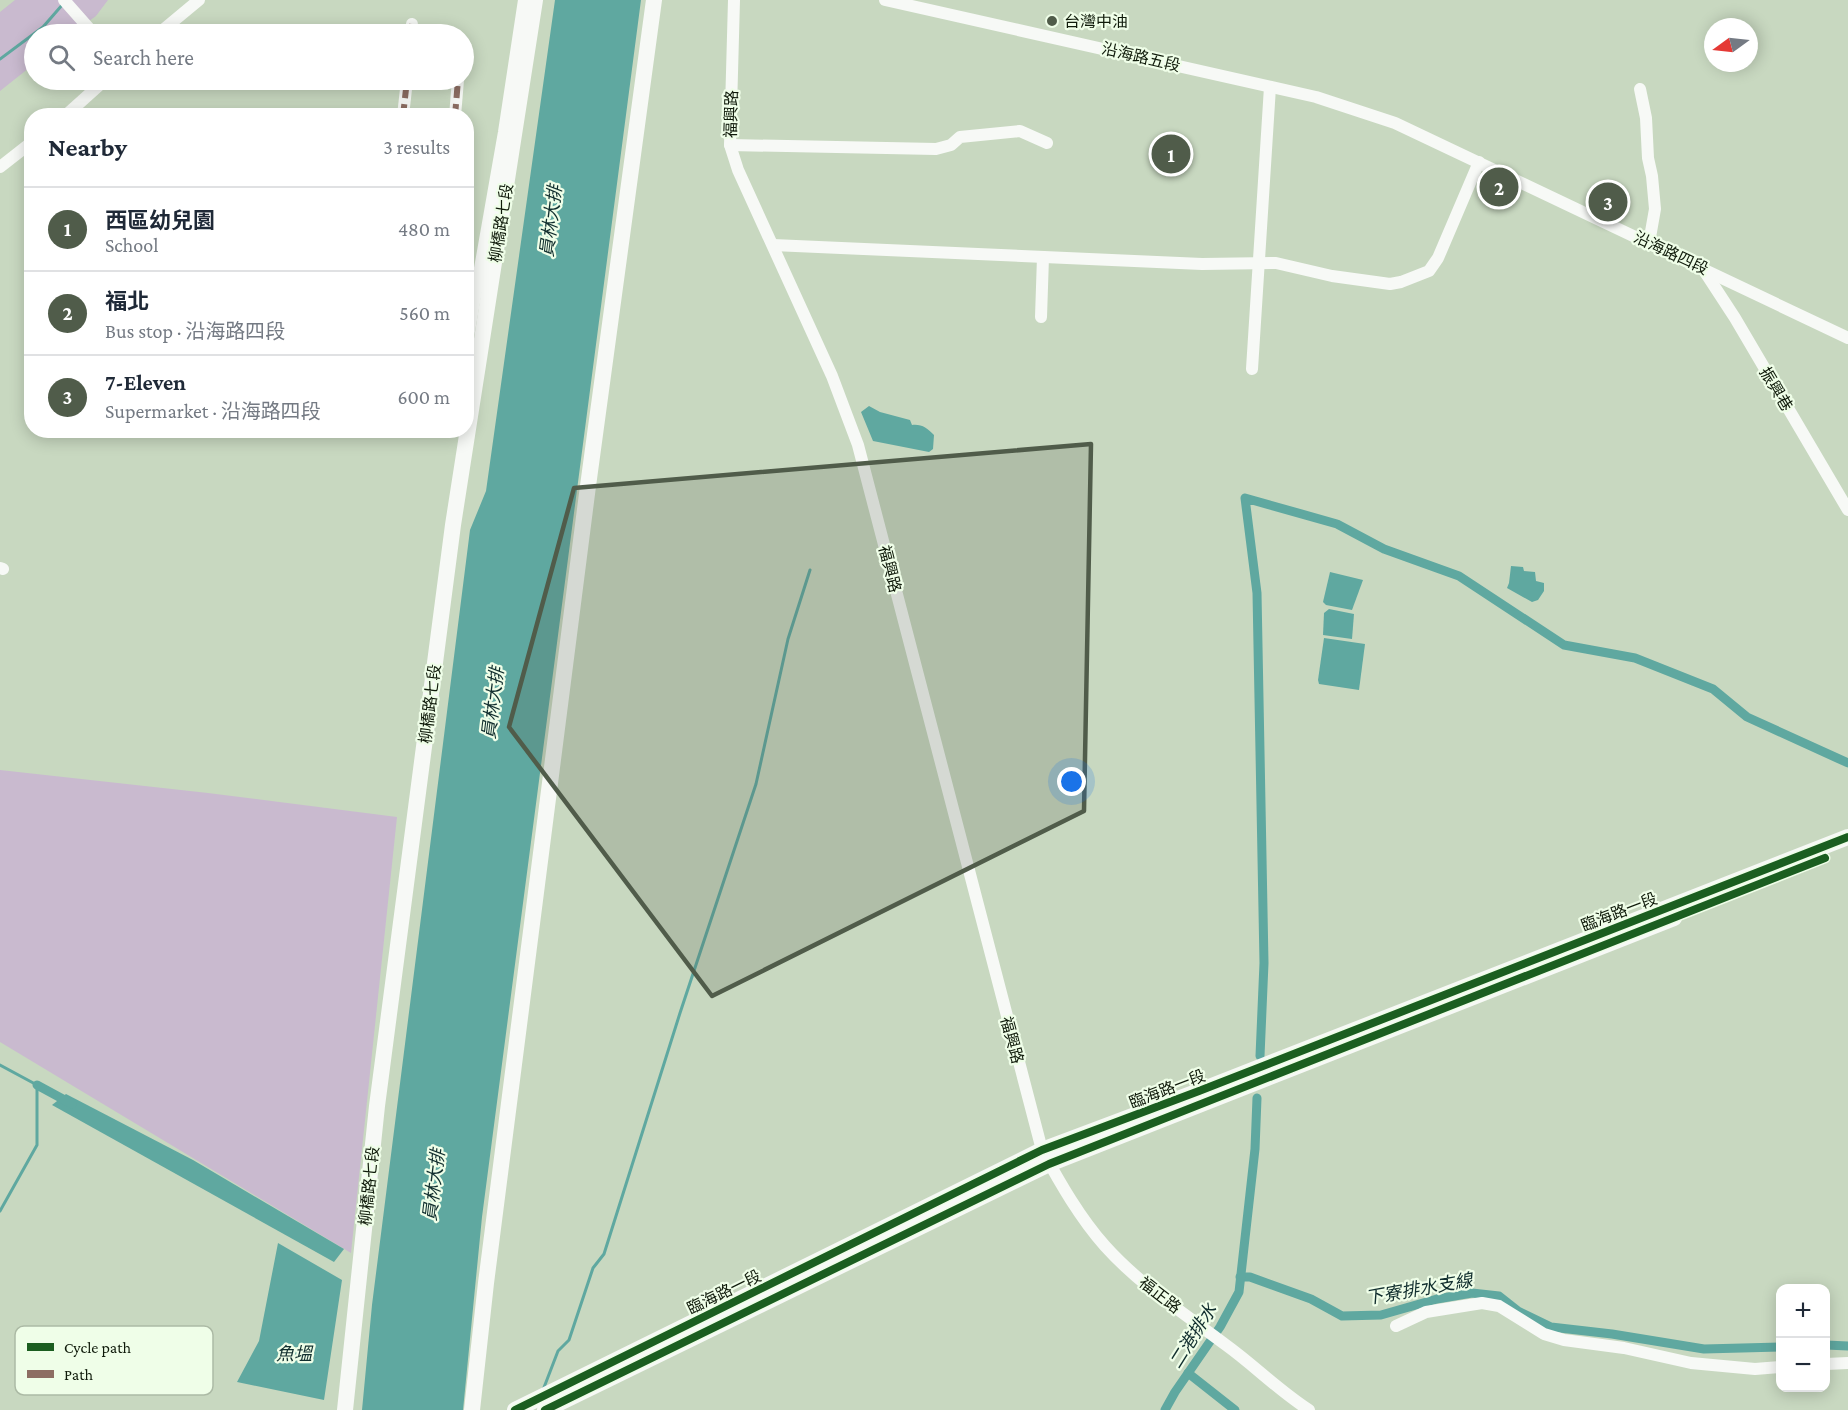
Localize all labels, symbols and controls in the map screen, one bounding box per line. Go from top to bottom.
place label: 台灣中油 [1064,13,1128,30]
marker: 台灣中油 [1045,14,1059,28]
north arrow [1704,18,1758,72]
search box [24,24,474,90]
street label: 沿海路五段 [1100,40,1182,74]
icon: search [45,41,78,74]
text: Search here [93,45,194,70]
street label: 福興路 [722,90,740,138]
pin: 1 [1152,132,1190,176]
text: Nearby [48,133,127,162]
text: 3 results [383,136,450,158]
pin: 2 [1480,164,1518,210]
pin: 3 [1588,180,1628,224]
street label: 柳橋路七段 [486,182,516,264]
water label: 員林大排 [537,182,566,258]
text: 西區幼兒園 [105,208,215,233]
text: 1 [64,218,71,240]
text: 480 m [398,218,450,240]
street label: 沿海路四段 [1631,228,1711,278]
text: School [105,234,158,256]
text: 福北 [105,289,149,314]
text: 2 [62,302,73,324]
text: 560 m [399,302,450,324]
text: Bus stop · 沿海路四段 [105,320,285,342]
street label: 振興巷 [1756,364,1796,414]
text: 7-Eleven [105,370,186,395]
text: 3 [63,386,72,408]
text: 600 m [397,386,450,408]
text: Supermarket · 沿海路四段 [105,400,321,422]
street label: 福興路 [876,544,904,594]
street label: 柳橋路七段 [417,663,443,745]
water label: 員林大排 [479,664,508,740]
your location [1057,767,1086,796]
street label: 臨海路一段 [1579,890,1659,934]
street label: 福興路 [998,1015,1026,1065]
street label: 臨海路一段 [1127,1067,1207,1111]
street label: 柳橋路七段 [356,1145,382,1227]
water label: 員林大排 [420,1146,449,1222]
street label: 臨海路一段 [684,1267,764,1317]
water label: 下寮排水支線 [1364,1269,1476,1308]
street label: 福正路 [1136,1274,1184,1316]
map controls [1776,1284,1830,1392]
button: + [1776,1284,1830,1338]
water label: 二港排水 [1165,1299,1221,1372]
legend [15,1326,213,1395]
button: − [1776,1338,1830,1392]
text: Cycle path [64,1339,131,1357]
water label: 魚塭 [276,1344,314,1364]
text: Path [64,1366,94,1383]

